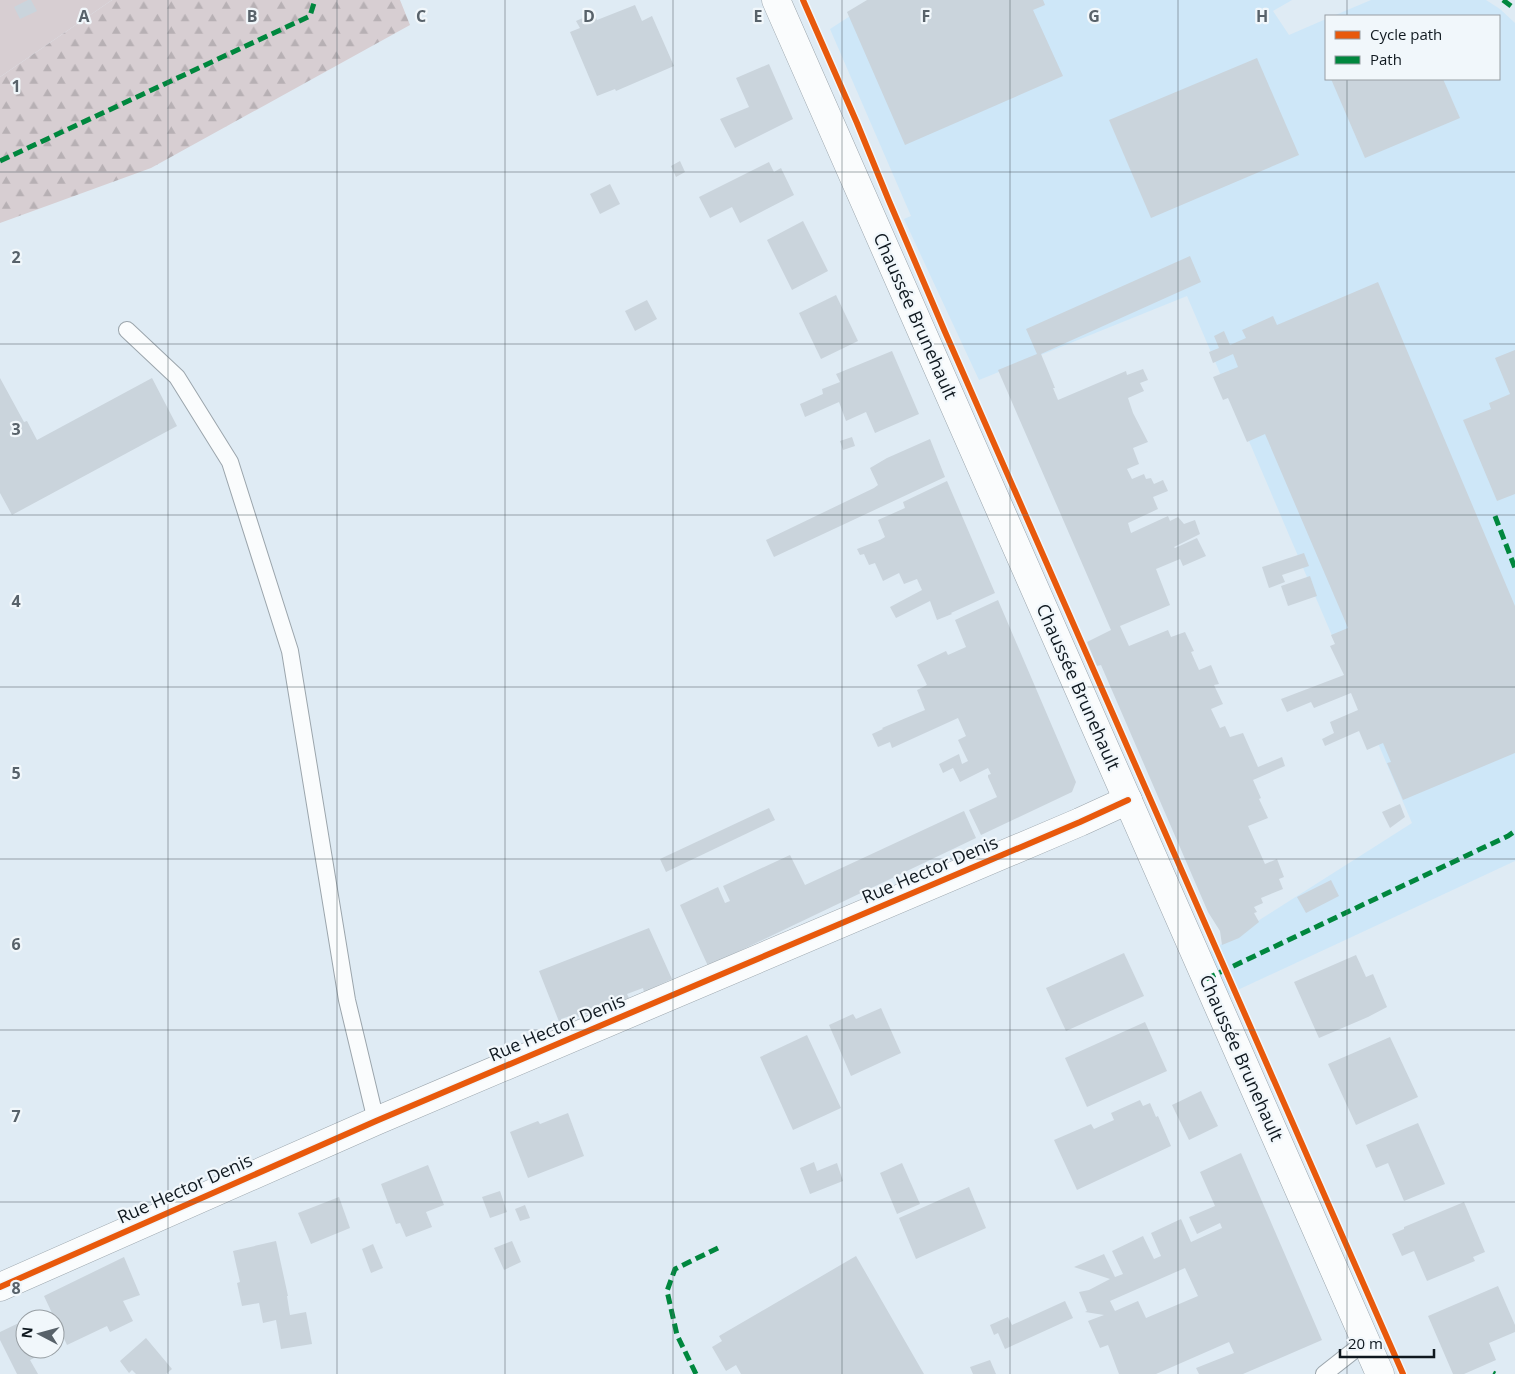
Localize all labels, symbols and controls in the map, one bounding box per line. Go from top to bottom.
text: A [78,5,90,27]
text: B [247,5,257,27]
text: C [416,5,426,27]
text: D [583,5,595,27]
text: E [754,5,763,27]
text: F [922,5,930,27]
text: G [1088,5,1100,27]
text: H [1256,5,1268,27]
legend [1325,15,1500,80]
text: Cycle path [1370,24,1442,44]
text: Path [1370,49,1402,69]
text: 1 [11,75,21,97]
street label: Chaussée Brunehault [868,229,963,403]
text: 2 [11,246,21,268]
text: 3 [11,418,21,440]
text: 4 [11,590,21,612]
street label: Chaussée Brunehault [1031,600,1126,774]
text: 5 [11,762,21,784]
street label: Rue Hector Denis [858,830,1001,909]
text: 6 [11,933,21,955]
street label: Chaussée Brunehault [1194,971,1289,1145]
street label: Rue Hector Denis [485,988,628,1067]
text: 7 [11,1105,21,1127]
street label: Rue Hector Denis [113,1148,256,1229]
text: 8 [11,1277,21,1299]
north arrow [15,1309,65,1359]
text: N [17,1326,37,1339]
scale bar [1340,1326,1434,1358]
text: 20 m [1348,1333,1383,1353]

